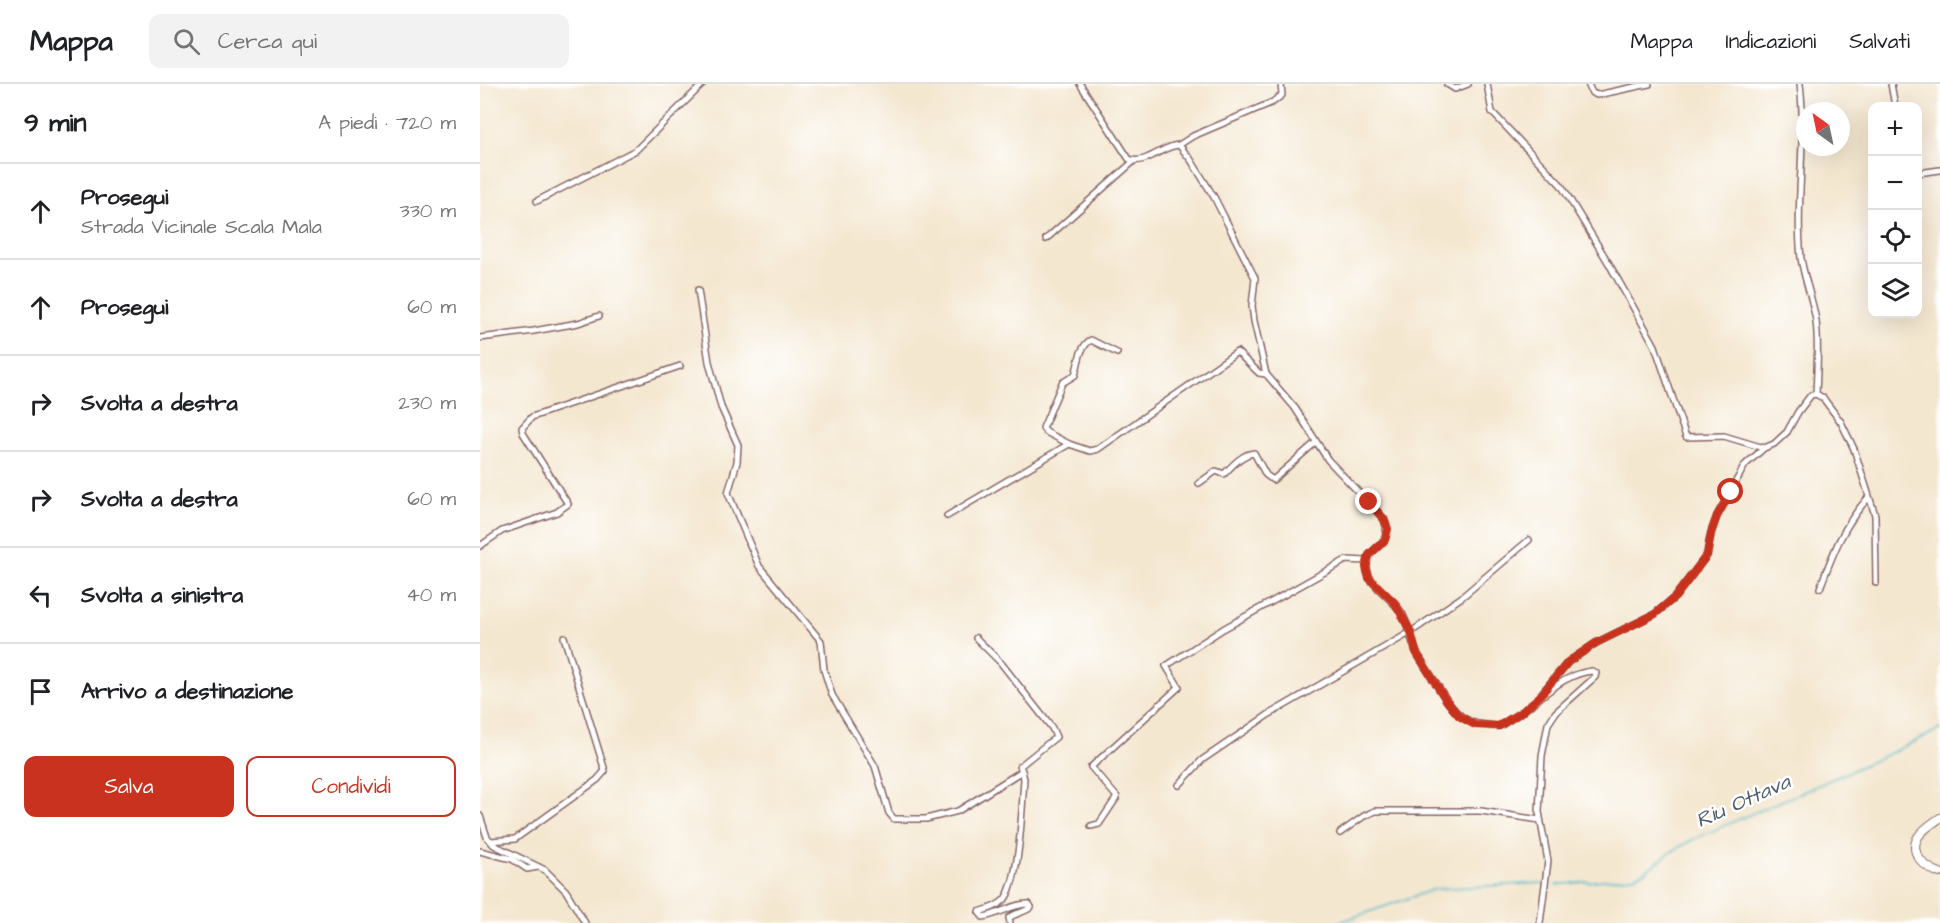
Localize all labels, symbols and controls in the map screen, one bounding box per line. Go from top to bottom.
search box [149,14,569,68]
text: Mappa [30,22,113,61]
icon: search [170,25,203,58]
text: Cerca qui [218,26,317,57]
text: Mappa [1630,27,1693,56]
text: Indicazioni [1726,27,1816,56]
text: Salvati [1849,27,1910,56]
north arrow [1796,102,1850,156]
map controls [1868,102,1922,318]
button: + [1868,102,1922,156]
text: 9 min [24,105,86,141]
text: A piedi · 720 m [318,109,456,137]
button: − [1868,156,1922,210]
text: Prosegui [81,182,168,213]
icon: ahead [24,195,57,228]
text: 330 m [399,197,456,225]
button: locate [1868,210,1922,264]
text: Strada Vicinale Scala Mala [81,213,322,241]
button: layers [1868,264,1922,318]
icon: ahead [24,291,57,324]
text: Prosegui [81,292,168,323]
text: 60 m [407,293,456,321]
icon: right [24,387,57,420]
text: Svolta a destra [81,388,238,419]
text: 230 m [398,389,456,417]
route start [1717,478,1743,504]
icon: right [24,483,57,516]
text: Svolta a destra [81,484,238,515]
text: 60 m [407,485,456,513]
route end [1355,488,1381,514]
icon: left [24,579,57,612]
text: Svolta a sinistra [81,580,243,611]
text: 40 m [406,581,456,609]
icon: arrive [24,675,57,708]
text: Arrivo a destinazione [81,676,293,707]
button: Salva [24,756,234,817]
button: Condividi [246,756,456,817]
water label: Riu Ottava [1691,767,1796,835]

